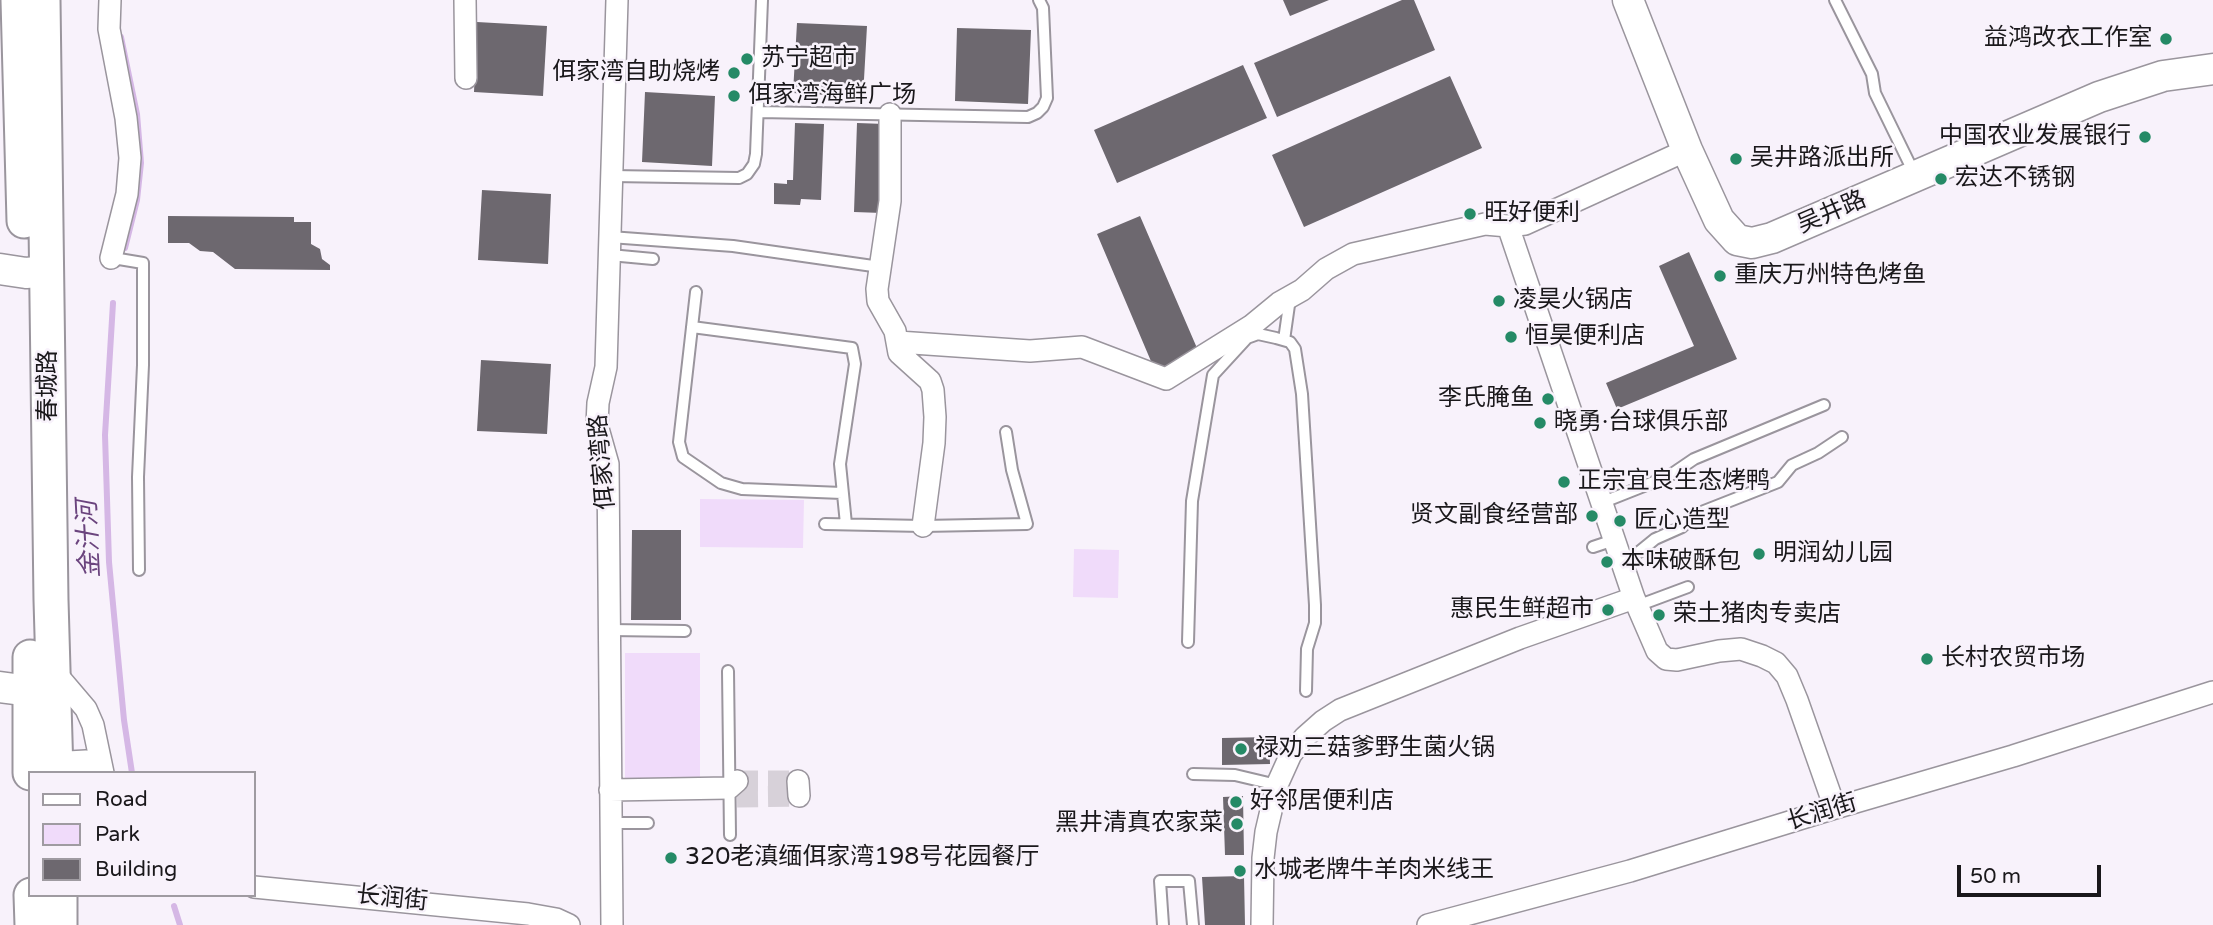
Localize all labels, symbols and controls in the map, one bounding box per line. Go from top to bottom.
place label: 益鸿改衣工作室 [1984,25,2152,53]
marker: 益鸿改衣工作室 [2158,31,2174,47]
place label: 苏宁超市 [761,45,857,73]
marker: 苏宁超市 [739,51,755,67]
place label: 佴家湾自助烧烤 [552,59,720,87]
marker: 佴家湾自助烧烤 [726,65,742,81]
place label: 佴家湾海鲜广场 [748,82,916,110]
marker: 佴家湾海鲜广场 [726,88,742,104]
place label: 中国农业发展银行 [1939,123,2131,151]
marker: 中国农业发展银行 [2137,129,2153,145]
place label: 吴井路派出所 [1750,145,1894,173]
marker: 吴井路派出所 [1728,151,1744,167]
place label: 宏达不锈钢 [1955,165,2075,193]
marker: 宏达不锈钢 [1933,171,1949,187]
street label: 吴井路 [1793,186,1871,240]
place label: 旺好便利 [1484,200,1580,228]
marker: 旺好便利 [1462,206,1478,222]
place label: 重庆万州特色烤鱼 [1734,262,1926,290]
marker: 重庆万州特色烤鱼 [1712,268,1728,284]
place label: 凌昊火锅店 [1513,287,1633,315]
marker: 凌昊火锅店 [1491,293,1507,309]
place label: 恒昊便利店 [1525,323,1645,351]
marker: 恒昊便利店 [1503,329,1519,345]
street label: 春城路 [35,350,63,422]
place label: 李氏腌鱼 [1438,385,1534,413]
marker: 李氏腌鱼 [1540,391,1556,407]
place label: 晓勇·台球俱乐部 [1554,409,1728,437]
street label: 佴家湾路 [584,413,622,511]
marker: 晓勇·台球俱乐部 [1532,415,1548,431]
place label: 正宗宜良生态烤鸭 [1578,468,1770,496]
marker: 正宗宜良生态烤鸭 [1556,474,1572,490]
water label: 金汁河 [72,499,108,579]
place label: 贤文副食经营部 [1410,502,1578,530]
place label: 匠心造型 [1634,507,1730,535]
marker: 贤文副食经营部 [1584,508,1600,524]
marker: 匠心造型 [1612,513,1628,529]
place label: 明润幼儿园 [1773,540,1893,568]
marker: 明润幼儿园 [1751,546,1767,562]
place label: 本味破酥包 [1621,548,1741,576]
marker: 本味破酥包 [1599,554,1615,570]
place label: 惠民生鲜超市 [1450,596,1594,624]
place label: 荣土猪肉专卖店 [1673,601,1841,629]
marker: 惠民生鲜超市 [1600,602,1616,618]
marker: 荣土猪肉专卖店 [1651,607,1667,623]
place label: 长村农贸市场 [1941,645,2085,673]
marker: 长村农贸市场 [1919,651,1935,667]
place label: 禄劝三菇爹野生菌火锅 [1255,735,1495,763]
marker: 禄劝三菇爹野生菌火锅 [1233,741,1249,757]
legend [28,771,256,897]
text: Road [95,787,148,812]
place label: 好邻居便利店 [1250,788,1394,816]
street label: 长润街 [1783,789,1861,837]
marker: 好邻居便利店 [1228,794,1244,810]
place label: 黑井清真农家菜 [1055,810,1223,838]
marker: 黑井清真农家菜 [1229,816,1245,832]
text: Park [95,822,140,847]
place label: 320老滇缅佴家湾198号花园餐厅 [685,844,1039,872]
marker: 320老滇缅佴家湾198号花园餐厅 [663,850,679,866]
scale bar [1961,852,2104,896]
text: Building [95,857,177,882]
place label: 水城老牌牛羊肉米线王 [1254,857,1494,885]
marker: 水城老牌牛羊肉米线王 [1232,863,1248,879]
text: 50 m [1970,864,2021,889]
street label: 长润街 [355,881,429,917]

